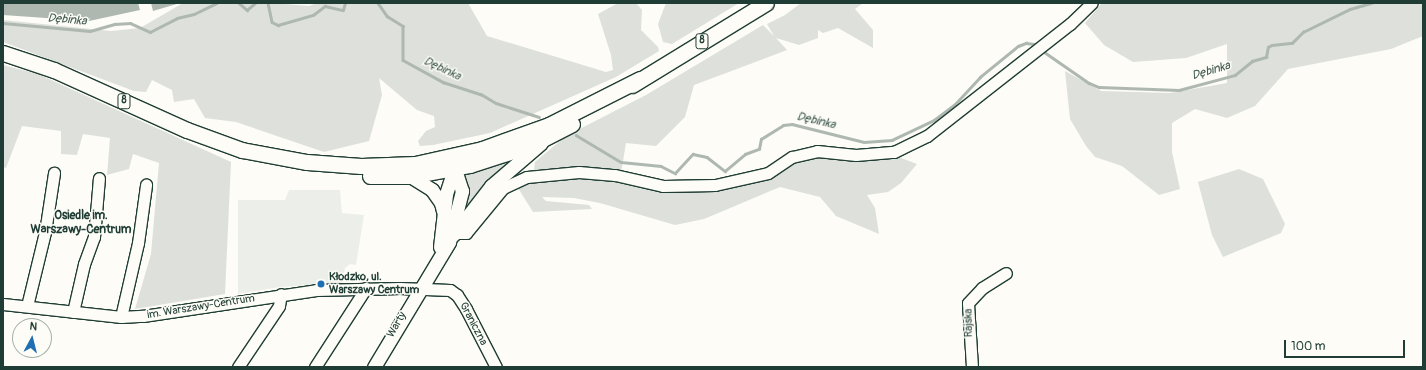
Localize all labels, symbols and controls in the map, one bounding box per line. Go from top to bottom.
water label: Dębinka [47,11,87,29]
road number: 8 [695,33,709,49]
water label: Dębinka [421,54,463,84]
water label: Dębinka [1190,59,1232,83]
road number: 8 [117,93,131,109]
water label: Dębinka [795,110,837,132]
district label: Osiedle im. Warszawy-Centrum [31,209,131,237]
place label: Kłodzko, ul. Warszawy Centrum [329,271,419,297]
marker: Kłodzko, ul. Warszawy Centrum [316,279,326,289]
street label: im. Warszawy-Centrum [146,292,256,322]
street label: Graniczna [456,300,490,348]
street label: Rajska [962,309,976,337]
street label: Warty [384,310,410,340]
north arrow [12,318,52,358]
text: N [29,320,38,333]
scale bar [1286,332,1407,358]
text: 100 m [1291,339,1325,354]

